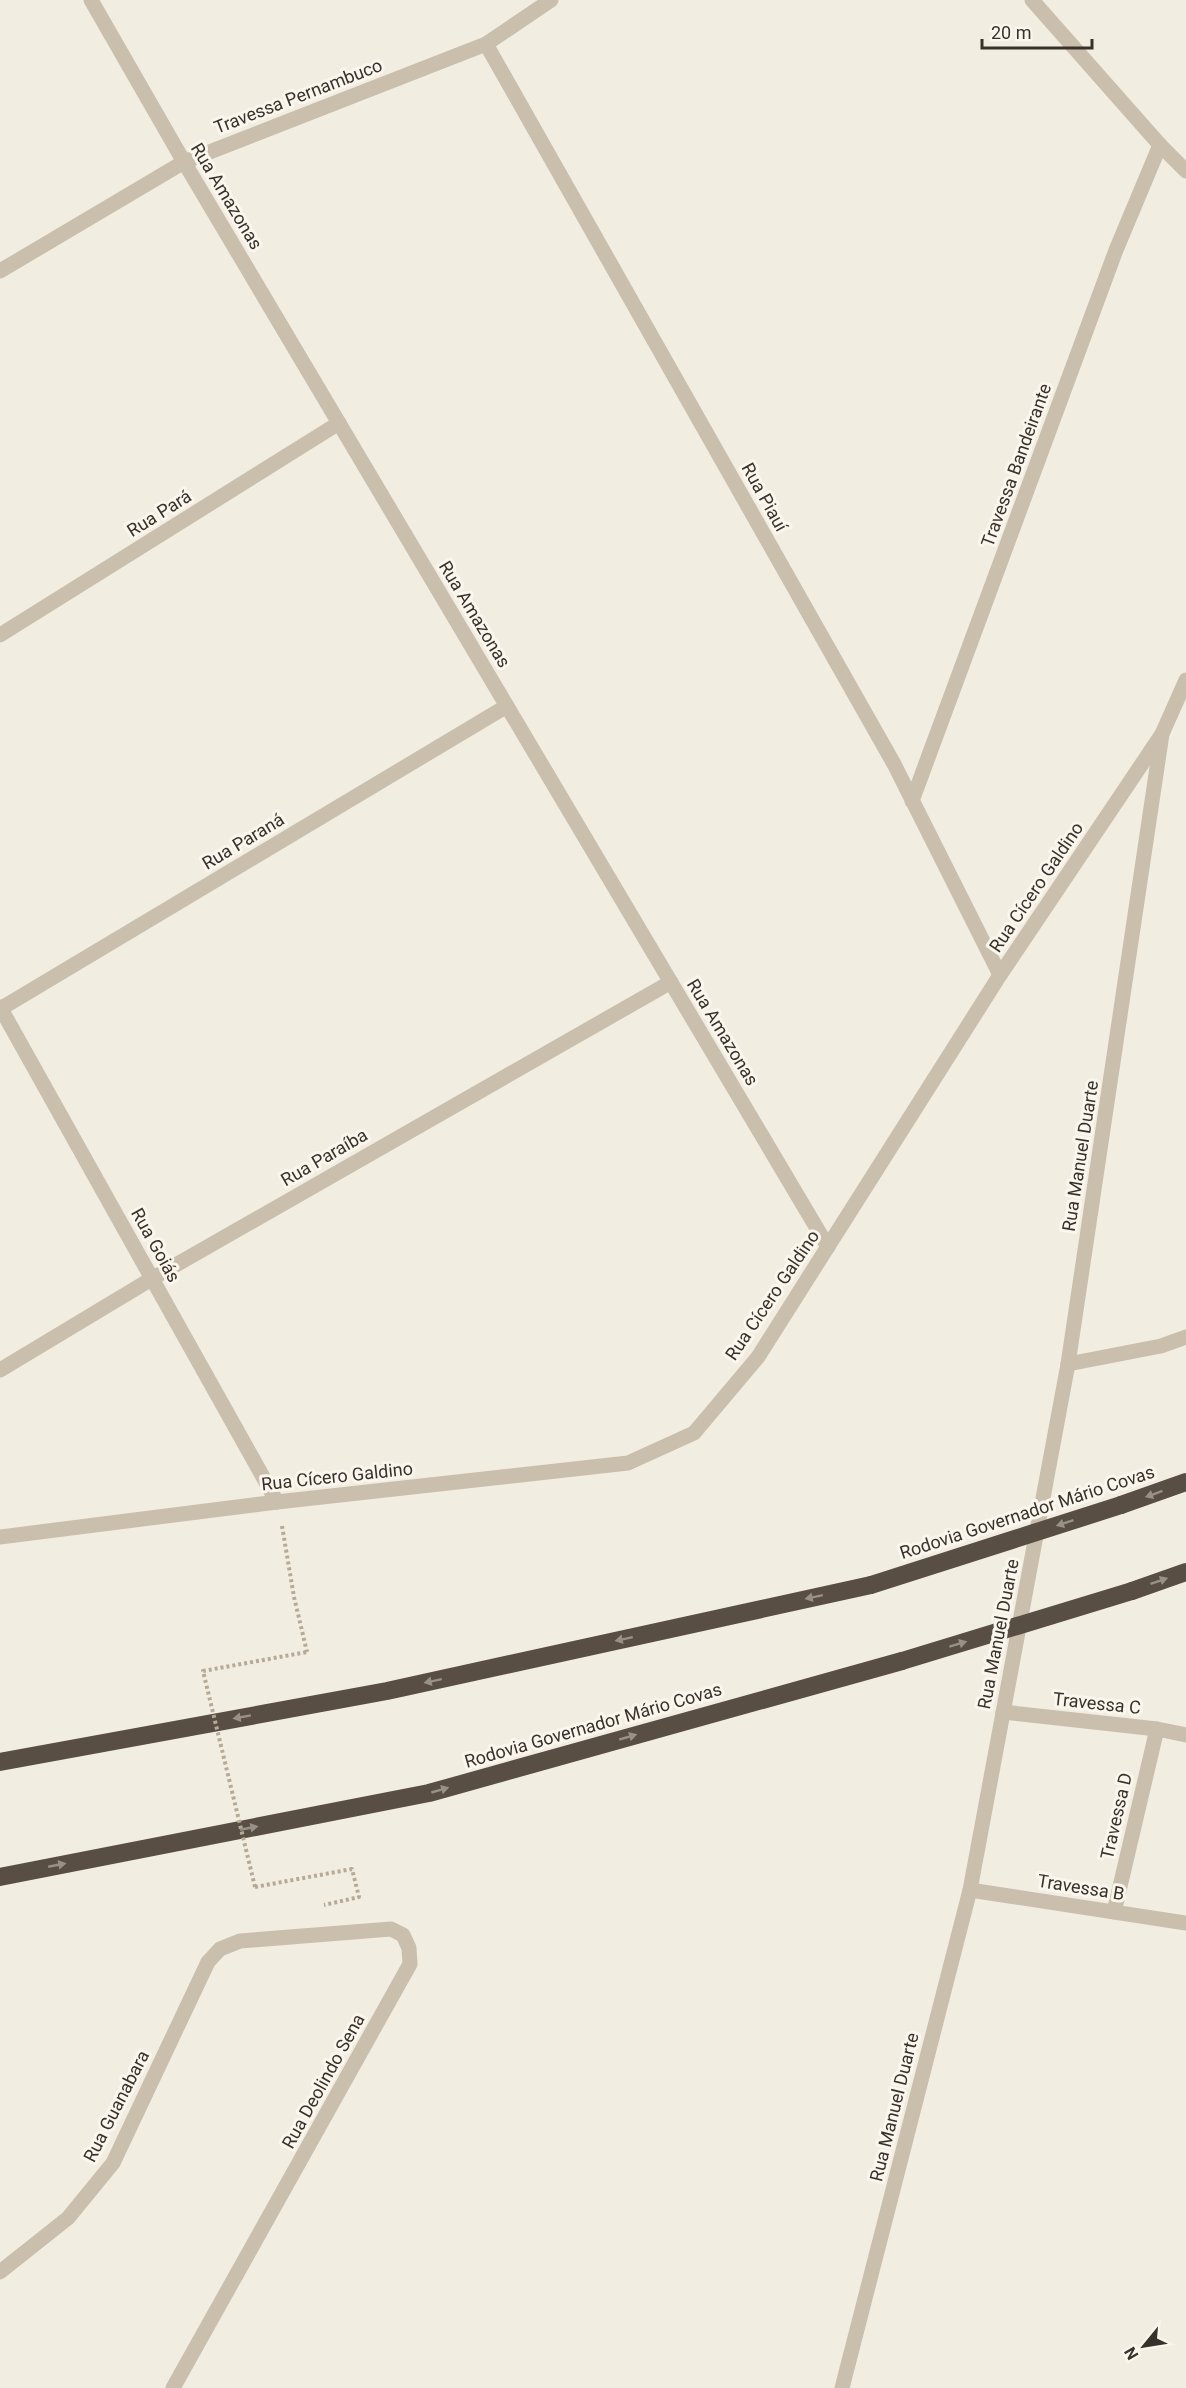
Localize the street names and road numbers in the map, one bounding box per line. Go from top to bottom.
street label: Travessa Pernambuco [211,54,385,138]
street label: Rua Amazonas [187,139,267,253]
street label: Travessa Bandeirante [977,380,1055,550]
street label: Rua Piauí [738,459,793,535]
street label: Rua Pará [123,485,195,541]
street label: Rua Amazonas [435,557,515,671]
street label: Rua Paraná [198,808,288,874]
street label: Rua Cícero Galdino [985,818,1087,956]
street label: Rua Amazonas [683,975,763,1089]
street label: Rua Manuel Duarte [1058,1079,1102,1233]
street label: Rua Paraíba [277,1124,371,1190]
street label: Rua Goiás [127,1204,185,1286]
street label: Rua Cícero Galdino [721,1226,823,1364]
street label: Rua Cícero Galdino [260,1458,414,1494]
street label: Rodovia Governador Mário Covas [897,1461,1157,1563]
street label: Rua Manuel Duarte [973,1557,1023,1711]
street label: Rodovia Governador Mário Covas [462,1678,724,1772]
street label: Travessa C [1052,1688,1142,1718]
street label: Travessa D [1096,1771,1136,1861]
street label: Travessa B [1036,1870,1126,1904]
street label: Rua Deolindo Sena [277,2010,369,2152]
street label: Rua Manuel Duarte [865,2030,923,2184]
street label: Rua Guanabara [79,2047,153,2165]

